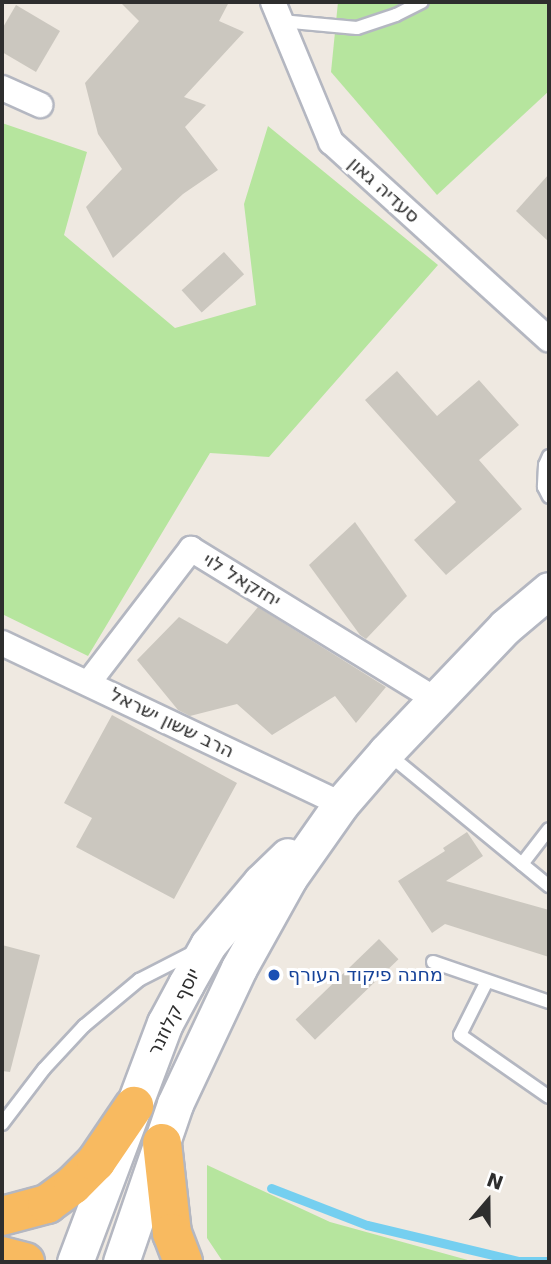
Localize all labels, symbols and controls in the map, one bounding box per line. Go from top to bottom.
street label: סעדיה גאון [344,152,424,228]
street label: יחזקאל לוי [199,548,285,612]
street label: הרב ששון ישראל [106,683,238,763]
place label: מחנה פיקוד העורף [288,964,443,986]
street label: יוסף קלוזנר [143,965,205,1059]
marker: מחנה פיקוד העורף [266,967,282,983]
north arrow [453,1166,523,1236]
text: N [484,1168,506,1194]

